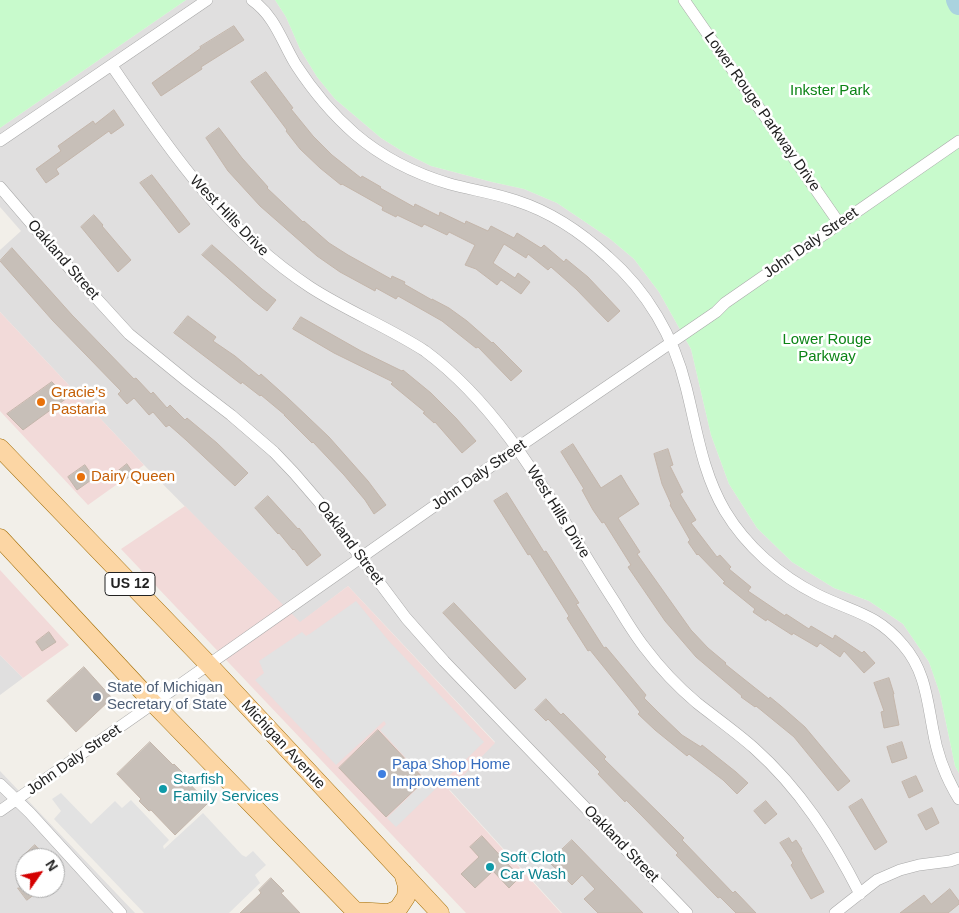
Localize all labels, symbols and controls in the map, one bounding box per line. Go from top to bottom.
street label: Lower Rouge Parkway Drive [700,29,824,195]
park label: Inkster Park [790,82,870,100]
street label: West Hills Drive [186,172,272,260]
street label: John Daly Street [760,204,862,282]
street label: Oakland Street [23,216,103,304]
park label: Lower Rouge Parkway [782,331,872,366]
place label: Gracie's Pastaria [51,384,106,419]
marker: Gracie's Pastaria [35,396,47,408]
street label: John Daly Street [428,436,530,514]
street label: West Hills Drive [522,462,594,562]
place label: Dairy Queen [91,468,175,486]
marker: Dairy Queen [75,471,87,483]
street label: Oakland Street [313,498,387,588]
road number: US 12 [105,572,155,596]
place label: State of Michigan Secretary of State [107,679,227,714]
marker: State of Michigan Secretary of State [91,691,103,703]
street label: Michigan Avenue [237,697,329,793]
street label: John Daly Street [23,721,125,799]
place label: Papa Shop Home Improvement [392,756,510,791]
marker: Papa Shop Home Improvement [376,768,388,780]
place label: Starfish Family Services [173,771,279,806]
marker: Starfish Family Services [157,783,169,795]
street label: Oakland Street [580,802,662,886]
north arrow [15,848,65,898]
place label: Soft Cloth Car Wash [500,849,566,884]
text: N [42,857,61,874]
marker: Soft Cloth Car Wash [484,861,496,873]

